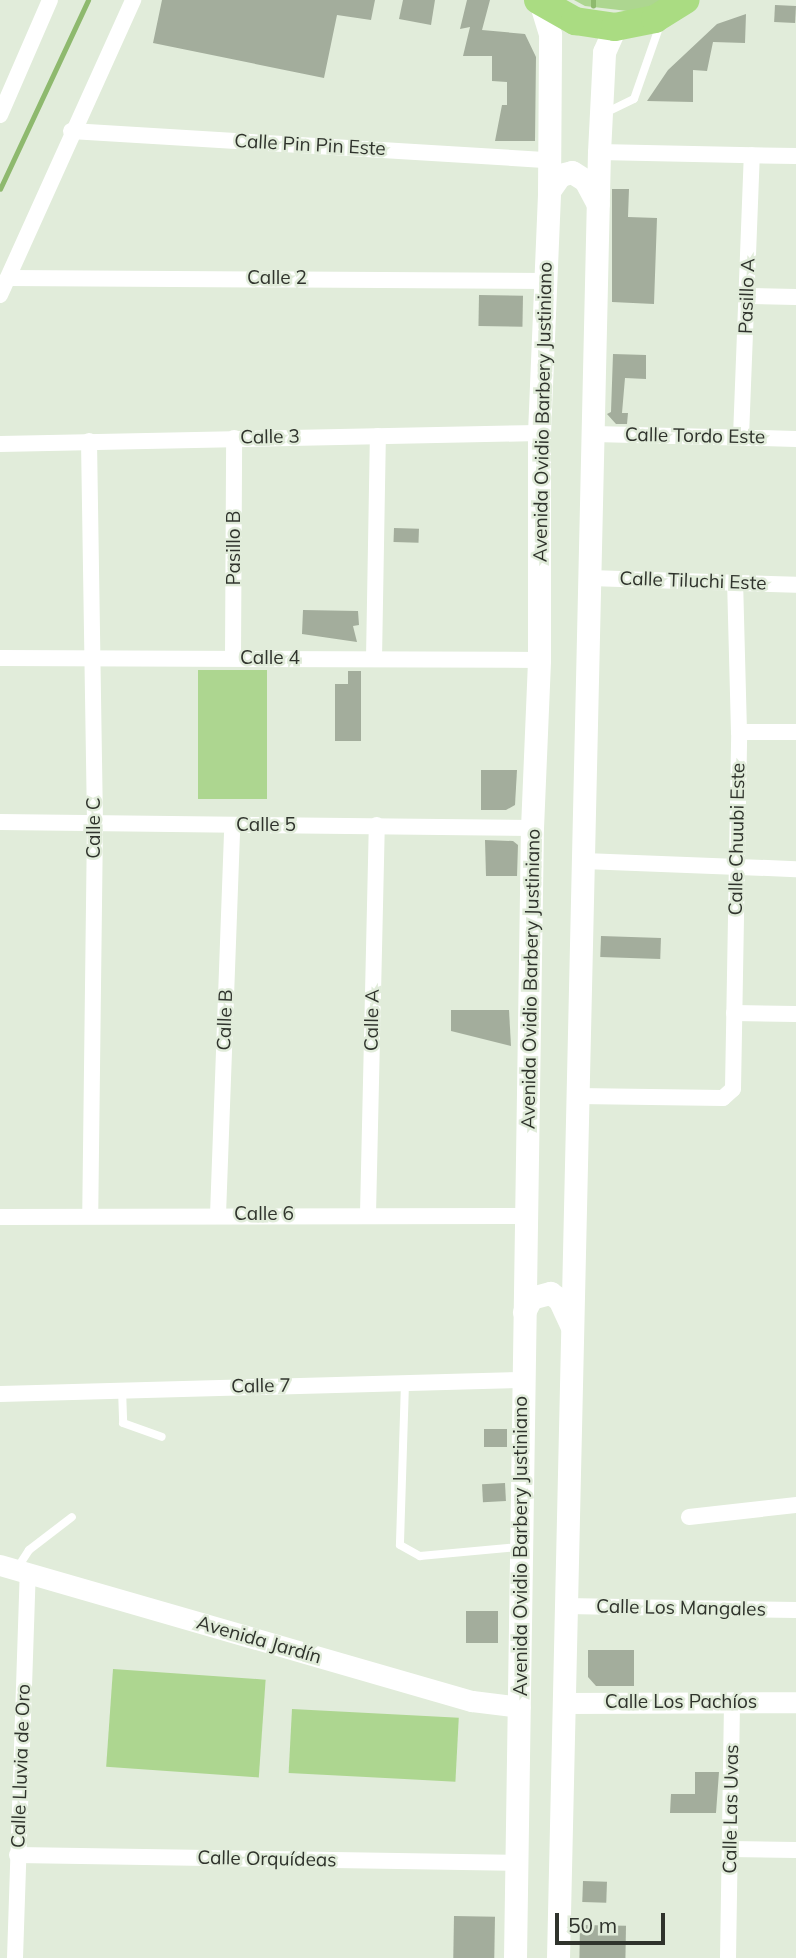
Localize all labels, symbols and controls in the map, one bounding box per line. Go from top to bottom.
street label: Calle Pin Pin Este [234,130,386,160]
street label: Pasillo A [734,258,760,334]
street label: Avenida Ovidio Barbery Justiniano [529,262,557,562]
street label: Calle 2 [247,267,307,289]
street label: Calle Tordo Este [625,423,765,449]
street label: Calle 3 [240,425,300,449]
street label: Pasillo B [223,510,245,586]
street label: Calle Tiluchi Este [619,567,767,595]
street label: Calle 4 [240,647,300,669]
street label: Calle Chuubi Este [724,763,750,915]
street label: Calle C [83,797,105,859]
street label: Calle 5 [236,814,296,836]
street label: Avenida Ovidio Barbery Justiniano [517,829,545,1129]
street label: Calle B [213,989,237,1051]
street label: Calle A [360,989,384,1051]
street label: Calle 6 [234,1203,294,1225]
street label: Calle 7 [231,1374,291,1398]
street label: Avenida Ovidio Barbery Justiniano [510,1396,532,1696]
street label: Calle Los Mangales [596,1595,766,1621]
street label: Avenida Jardín [194,1611,324,1669]
street label: Calle Lluvia de Oro [7,1684,35,1848]
street label: Calle Los Pachíos [605,1691,757,1713]
street label: Calle Las Uvas [718,1744,744,1874]
street label: Calle Orquídeas [197,1846,337,1872]
scale bar [558,1898,668,1942]
text: 50 m [568,1912,617,1938]

